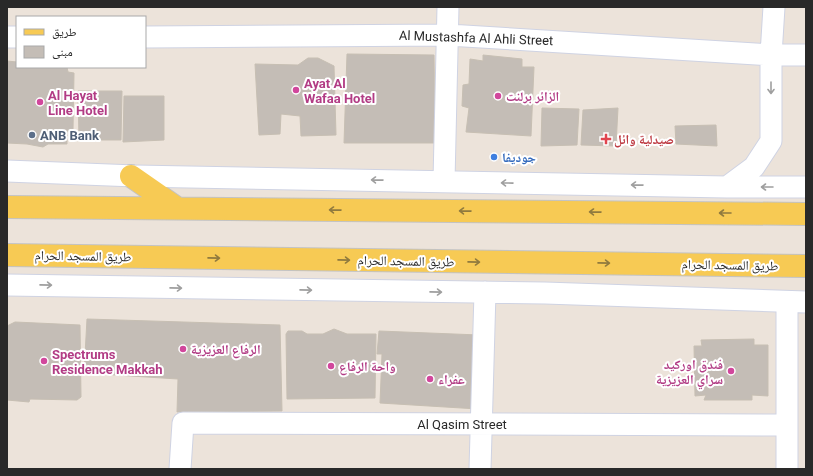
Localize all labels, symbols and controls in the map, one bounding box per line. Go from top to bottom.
legend [16,16,146,68]
text: طريق [52,25,77,39]
street label: Al Mustashfa Al Ahli Street [399,28,553,48]
text: مبنى [52,45,73,59]
place label: Ayat Al Wafaa Hotel [304,76,375,106]
one-way arrow [767,81,775,94]
marker: Ayat Al Wafaa Hotel [291,85,301,95]
place label: Al Hayat Line Hotel [48,88,107,118]
place label: الزائر برلنت [506,89,559,104]
marker: الزائر برلنت [493,91,503,101]
marker: Al Hayat Line Hotel [35,97,45,107]
place label: ANB Bank [40,128,100,143]
marker: ANB Bank [27,130,37,140]
place label: صيدلية وائل [614,132,674,148]
marker: صيدلية وائل [601,134,611,144]
place label: جوديفا [502,150,536,165]
marker: جوديفا [489,152,499,162]
one-way arrow [371,176,384,184]
one-way arrow [501,179,514,187]
one-way arrow [631,182,644,189]
one-way arrow [761,183,774,191]
one-way arrow [329,206,342,214]
one-way arrow [459,207,472,215]
one-way arrow [589,208,602,216]
one-way arrow [719,209,732,217]
street label: طريق المسجد الحرام [34,248,132,265]
street label: طريق المسجد الحرام [357,253,455,270]
one-way arrow [207,254,220,262]
one-way arrow [337,256,350,264]
street label: طريق المسجد الحرام [681,257,779,274]
one-way arrow [467,258,480,266]
one-way arrow [597,259,610,267]
one-way arrow [39,282,52,289]
one-way arrow [169,284,182,291]
one-way arrow [299,286,312,294]
one-way arrow [429,288,442,296]
place label: الرفاع العزيزية [191,342,261,359]
marker: الرفاع العزيزية [178,344,188,354]
place label: Spectrums Residence Makkah [52,347,163,377]
marker: Spectrums Residence Makkah [39,356,49,366]
place label: فندق اوركيد سراي العزيزية [656,357,723,390]
place label: واحة الرفاع [339,359,396,376]
marker: واحة الرفاع [326,361,336,371]
marker: فندق اوركيد سراي العزيزية [726,366,736,376]
place label: عفراء [438,372,465,387]
marker: عفراء [425,374,435,384]
street label: Al Qasim Street [417,417,507,432]

